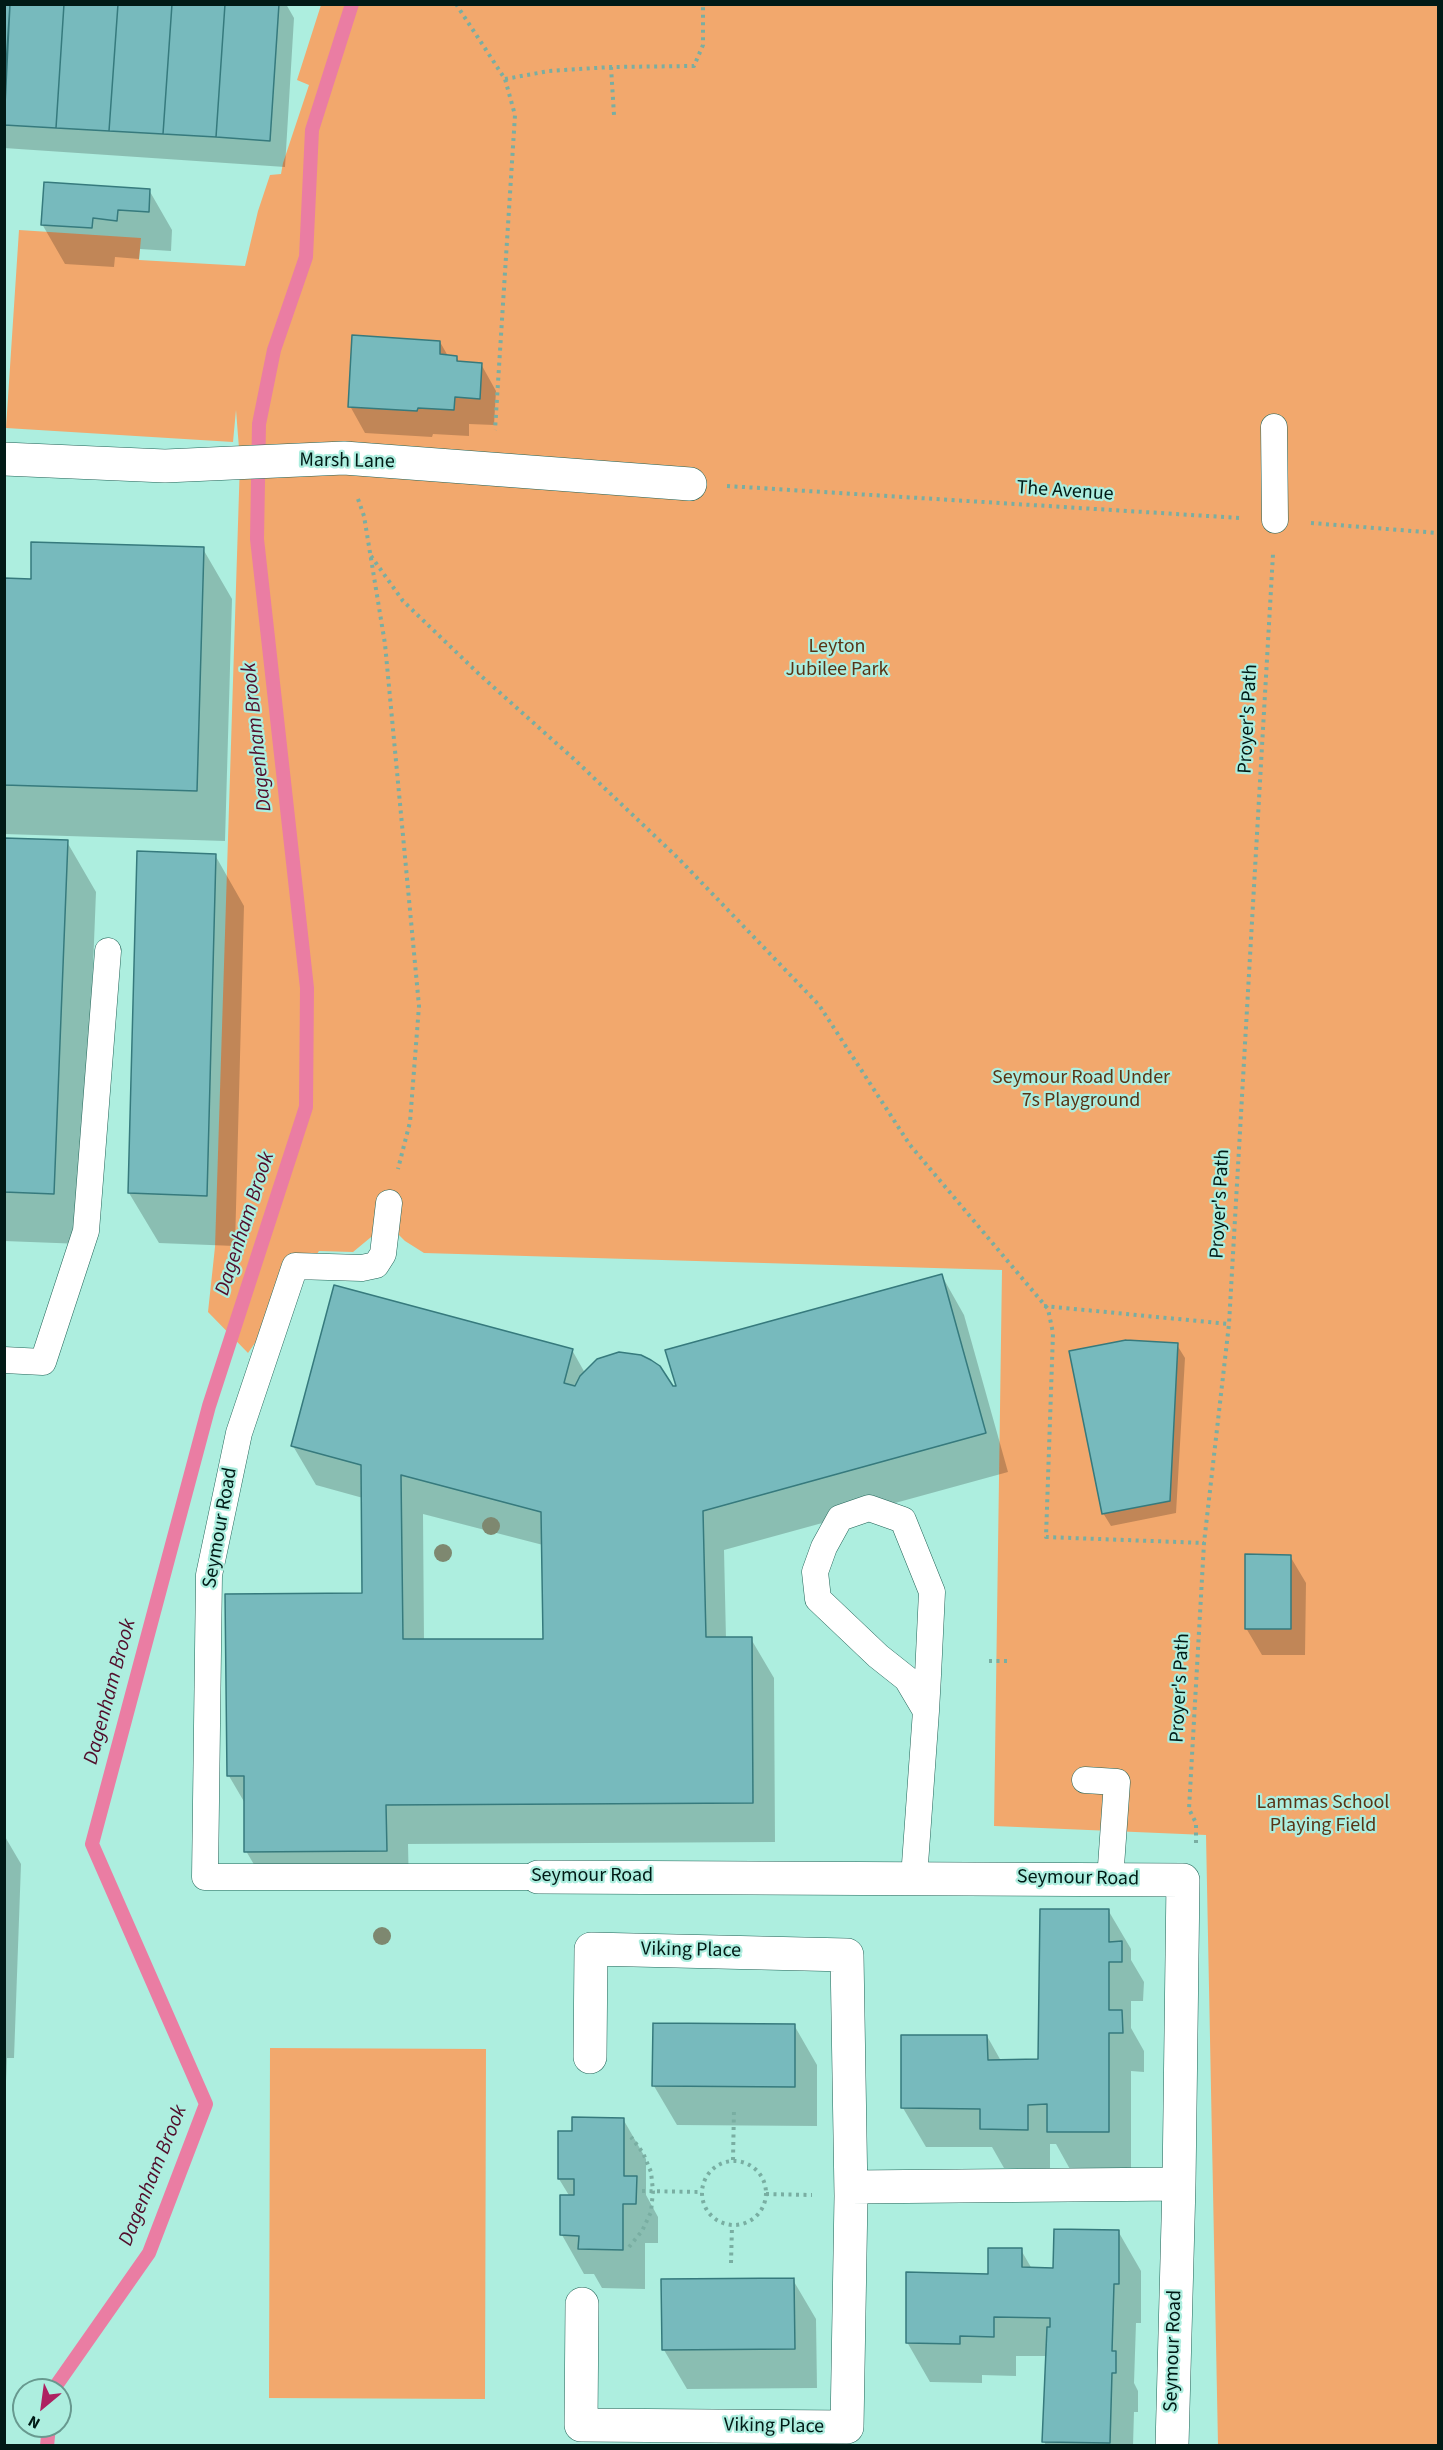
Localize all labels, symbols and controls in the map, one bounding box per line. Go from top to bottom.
street label: Marsh Lane [299,449,395,475]
street label: The Avenue [1016,477,1114,507]
park label: Leyton Jubilee Park [786,636,888,683]
water label: Dagenham Brook [238,661,278,813]
street label: Proyer's Path [1234,664,1264,774]
park label: Seymour Road Under 7s Playground [992,1067,1170,1114]
water label: Dagenham Brook [211,1149,281,1299]
street label: Proyer's Path [1206,1149,1236,1259]
street label: Seymour Road [199,1466,243,1590]
water label: Dagenham Brook [79,1616,143,1768]
street label: Proyer's Path [1166,1633,1196,1743]
park label: Lammas School Playing Field [1257,1792,1389,1839]
street label: Seymour Road [531,1865,653,1889]
street label: Seymour Road [1017,1866,1139,1892]
street label: Viking Place [641,1938,741,1964]
water label: Dagenham Brook [114,2102,194,2250]
street label: Seymour Road [1160,2290,1188,2412]
north arrow [12,2378,72,2438]
text: N [24,2410,44,2434]
street label: Viking Place [724,2414,824,2440]

